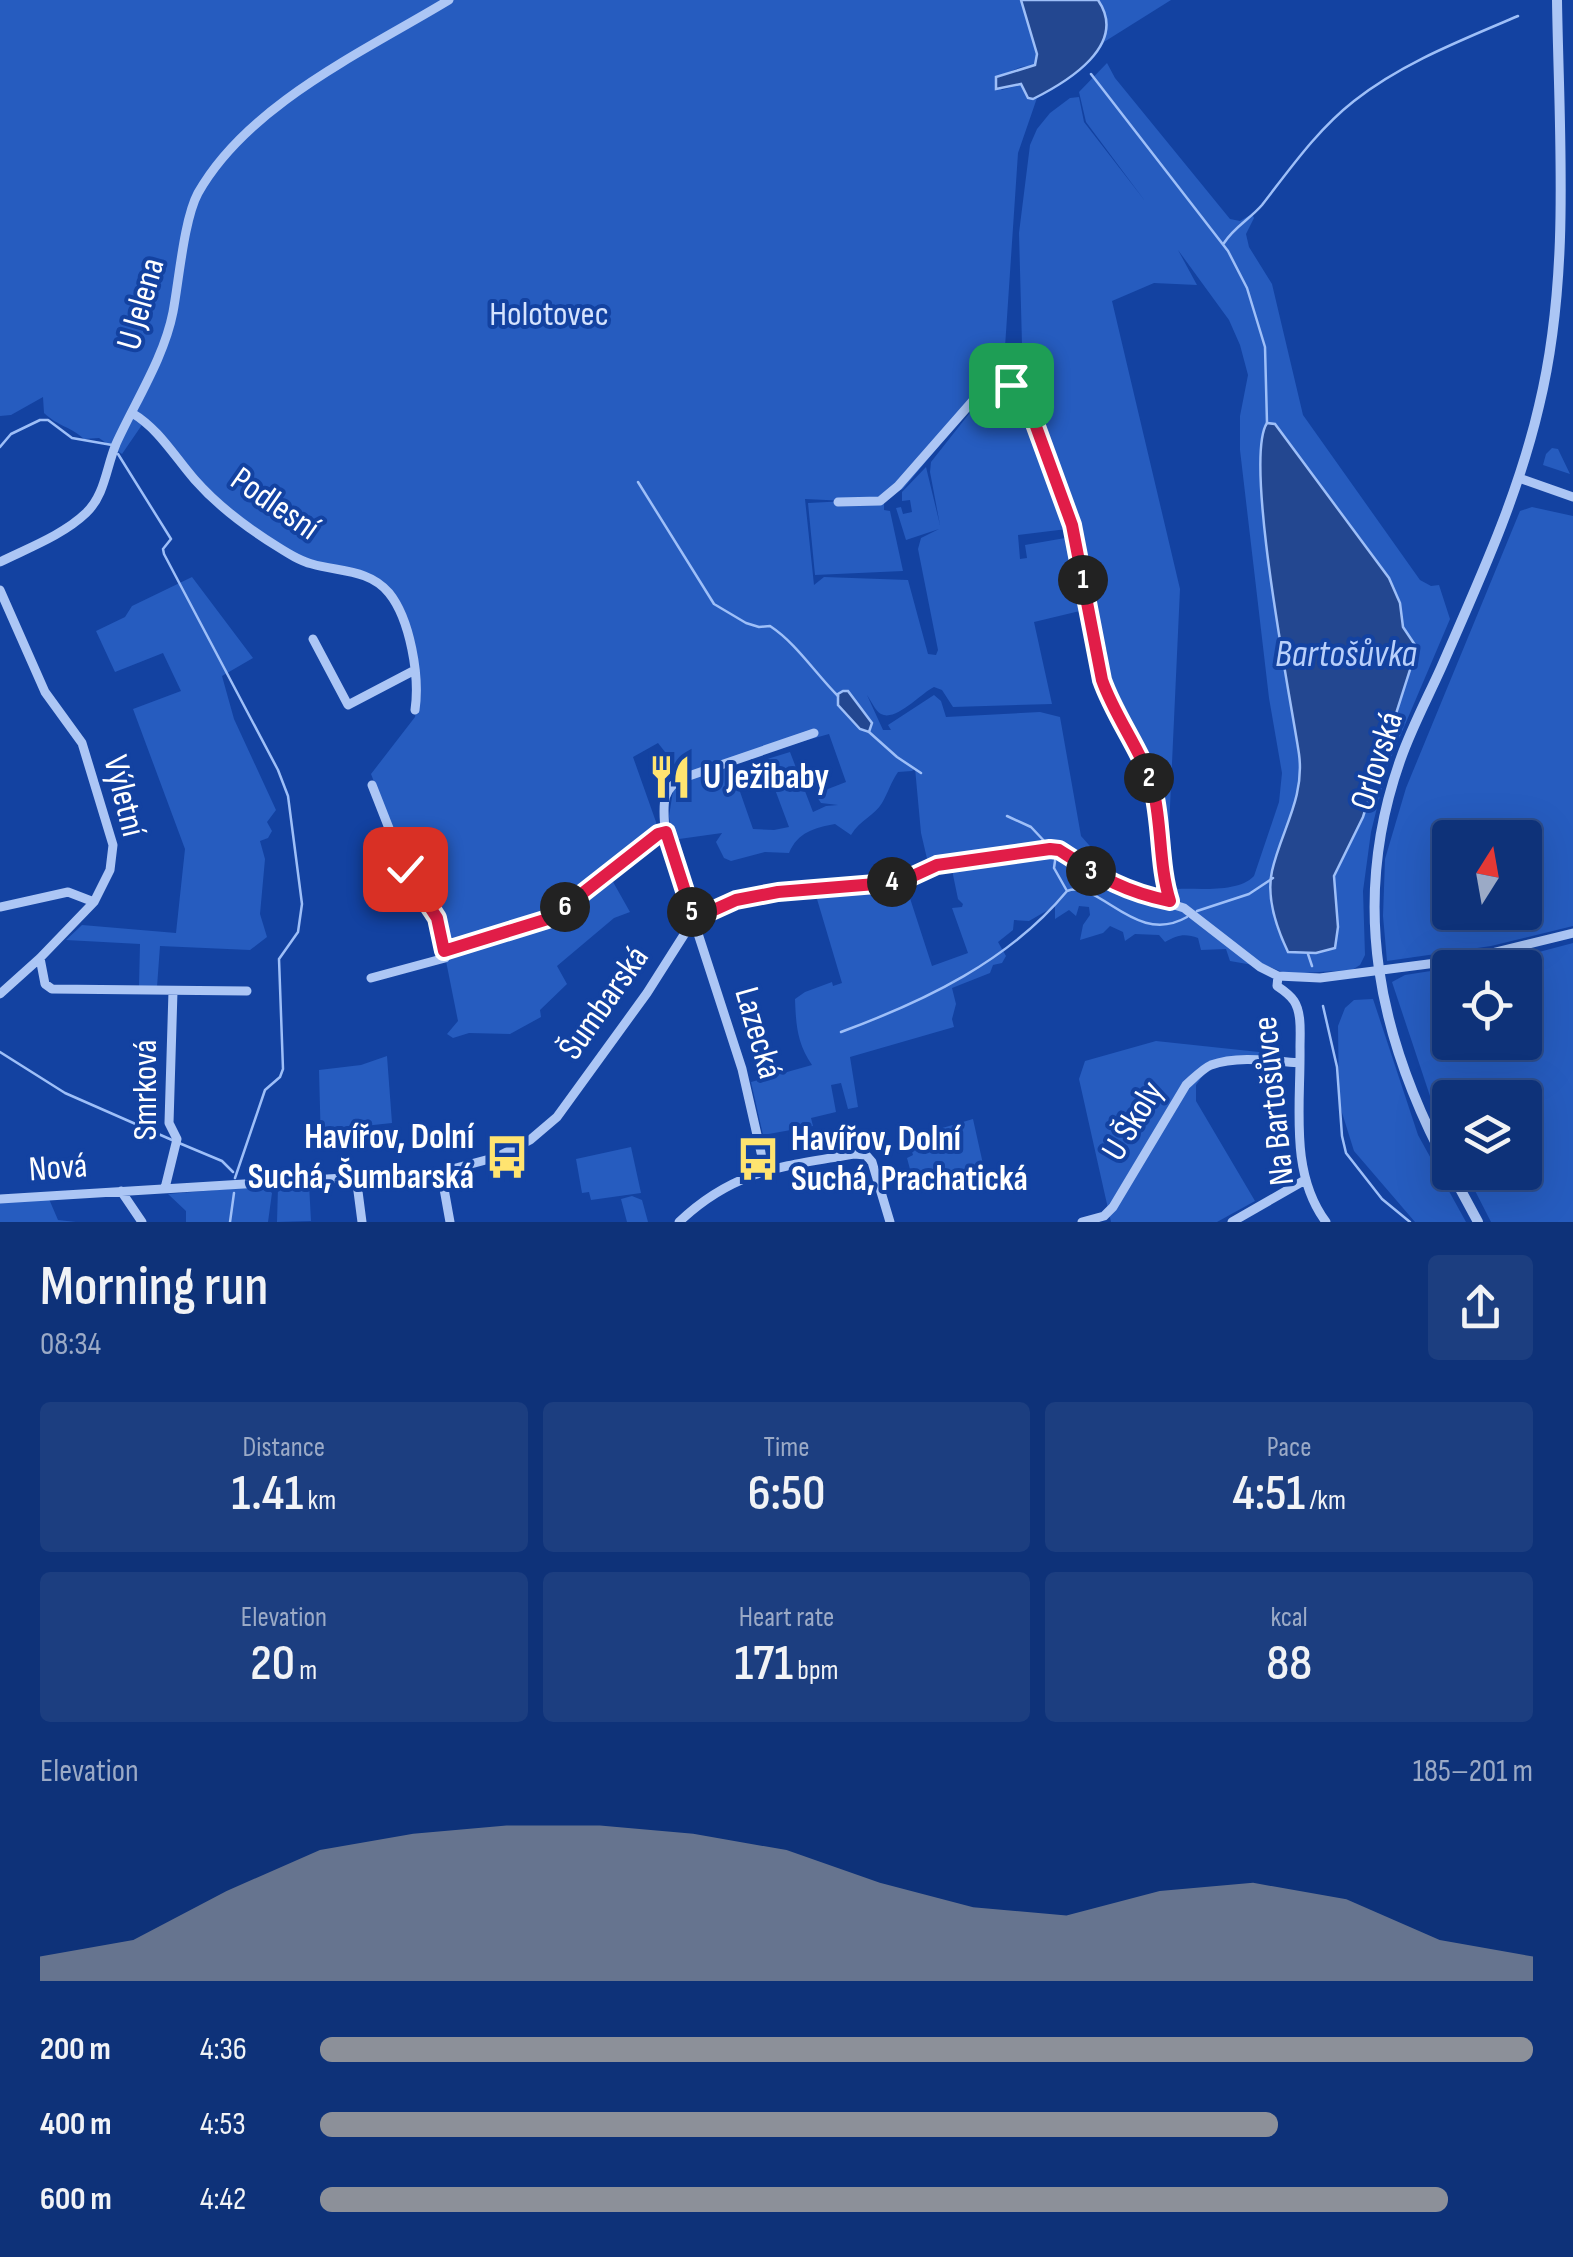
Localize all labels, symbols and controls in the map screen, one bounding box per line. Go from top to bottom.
street label: U Jelena [107,253,175,355]
park label: Holotovec [489,293,609,336]
pin [969,343,1054,428]
icon: arrive [984,358,1039,413]
street label: Podlesní [222,458,328,550]
pin: 1 [1058,555,1108,605]
text: 1 [1078,563,1088,596]
water label: Bartošůvka [1275,632,1417,677]
street label: Orlovská [1341,706,1413,816]
street label: Výletní [93,751,155,841]
restaurant icon: U Ježibaby [646,753,694,801]
pin: 2 [1124,753,1174,803]
place label: U Ježibaby [703,756,829,799]
text: 2 [1143,761,1155,794]
north arrow [1432,820,1542,930]
map controls [1432,820,1542,1190]
pin [363,827,448,912]
icon: check [378,842,433,897]
pin: 3 [1066,846,1116,896]
text: 3 [1085,854,1097,887]
pin: 4 [867,857,917,907]
text: 4 [885,865,899,898]
pin: 6 [540,882,590,932]
pin: 5 [667,887,717,937]
text: 6 [558,890,572,923]
text: 5 [686,895,698,928]
street label: Šumbarská [549,938,659,1068]
button: locate [1432,950,1542,1060]
street label: Lazecká [724,982,792,1084]
street label: Na Bartošůvce [1244,1014,1304,1188]
street label: Smrková [124,1039,167,1141]
street label: U Školy [1093,1073,1173,1169]
button: layers [1432,1080,1542,1190]
place label: Havířov, Dolní Suchá, Šumbarská [248,1116,475,1199]
place label: Havířov, Dolní Suchá, Prachatická [791,1118,1028,1201]
bus stop icon: Havířov, Dolní Suchá, Šumbarská [483,1133,531,1181]
bus stop icon: Havířov, Dolní Suchá, Prachatická [734,1135,782,1183]
street label: Nová [27,1145,89,1191]
text: Morning run [40,1254,268,1321]
button: share [1428,1255,1533,1360]
text: 08:34 [40,1325,101,1364]
text: Distance [243,1431,325,1464]
text: Time [764,1431,809,1464]
text: Pace [1267,1431,1311,1464]
text: 1.41 [231,1464,303,1524]
text: 6:50 [748,1464,825,1524]
text: 4:51 [1232,1464,1305,1524]
text: km [303,1484,336,1517]
text: /km [1305,1484,1346,1517]
text: Elevation [241,1601,327,1634]
text: Heart rate [739,1601,834,1634]
text: kcal [1271,1601,1308,1634]
text: 20 [250,1634,295,1694]
text: 171 [734,1634,793,1694]
text: 88 [1266,1634,1312,1694]
text: m [295,1654,317,1687]
text: bpm [793,1654,838,1687]
text: Elevation [40,1752,139,1791]
text: 185–201 m [1413,1752,1533,1791]
text: 200 m [40,2030,111,2069]
text: 4:36 [200,2030,247,2069]
text: 400 m [40,2105,112,2144]
text: 4:53 [200,2105,246,2144]
text: 600 m [40,2180,112,2219]
text: 4:42 [200,2180,246,2219]

